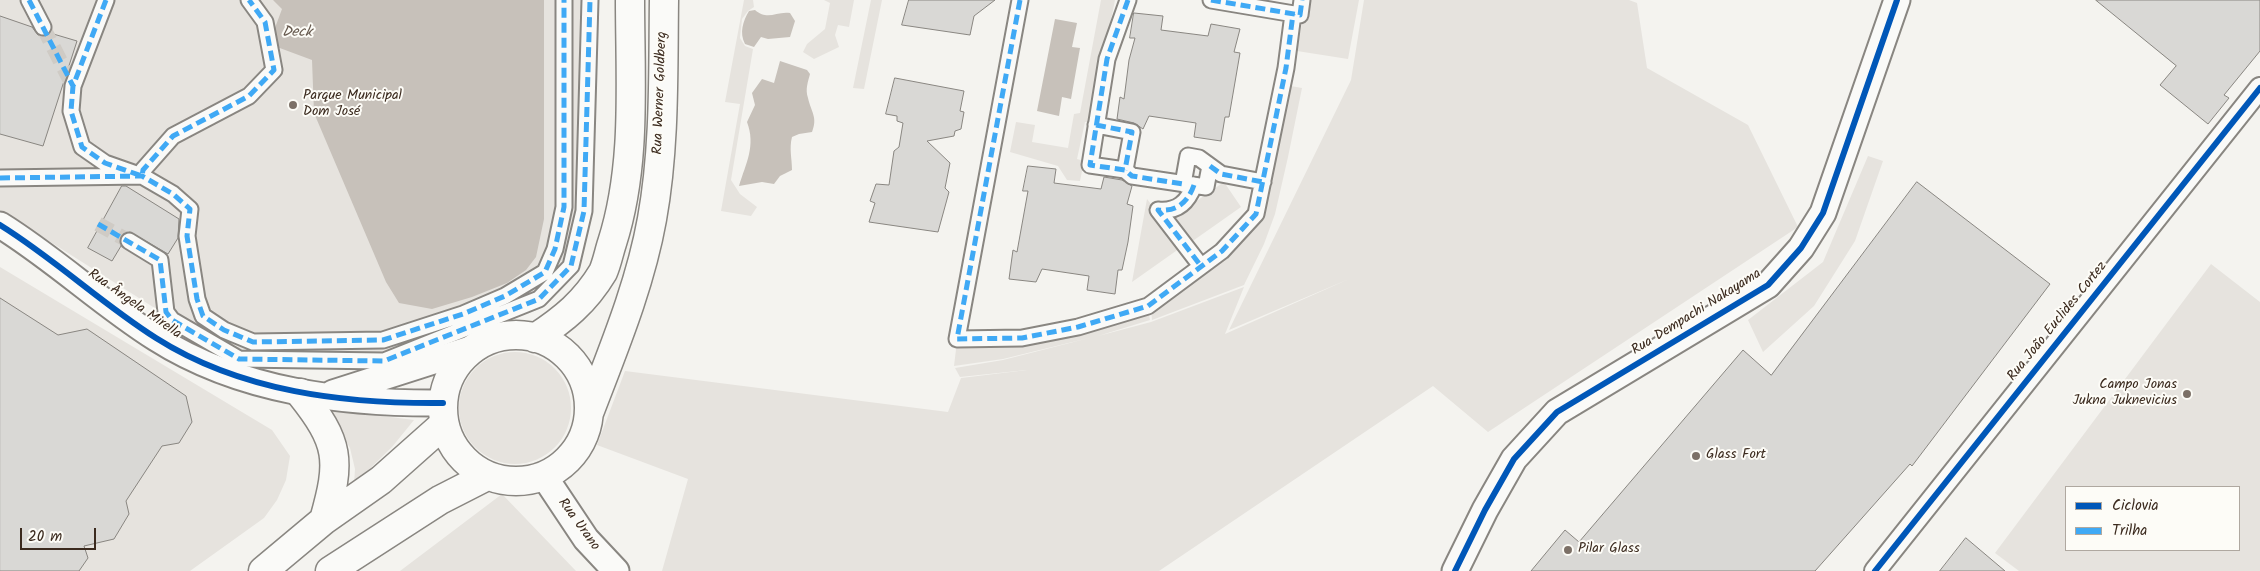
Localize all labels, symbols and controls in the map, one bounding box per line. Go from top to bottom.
water label: Deck [282,24,312,42]
street label: Rua Werner Goldberg [650,31,672,155]
place label: Parque Municipal Dom José [303,89,402,121]
marker: Parque Municipal Dom José [287,99,299,111]
street label: Rua João Euclides Cortez [2005,259,2111,385]
street label: Rua Ângela Mirella [84,266,184,344]
street label: Rua Dempachi Nakayama [1629,266,1765,360]
place label: Campo Jonas Jukna Juknevicius [2072,378,2177,411]
marker: Campo Jonas Jukna Juknevicius [2181,388,2193,400]
place label: Glass Fort [1706,448,1766,464]
marker: Glass Fort [1690,450,1702,462]
legend [2065,486,2240,551]
text: Ciclovia [2112,494,2159,518]
street label: Rua Urano [553,496,603,554]
scale bar [22,518,99,550]
text: Trilha [2112,519,2147,543]
text: 20 m [28,525,62,549]
place label: Pilar Glass [1578,542,1640,558]
marker: Pilar Glass [1562,544,1574,556]

